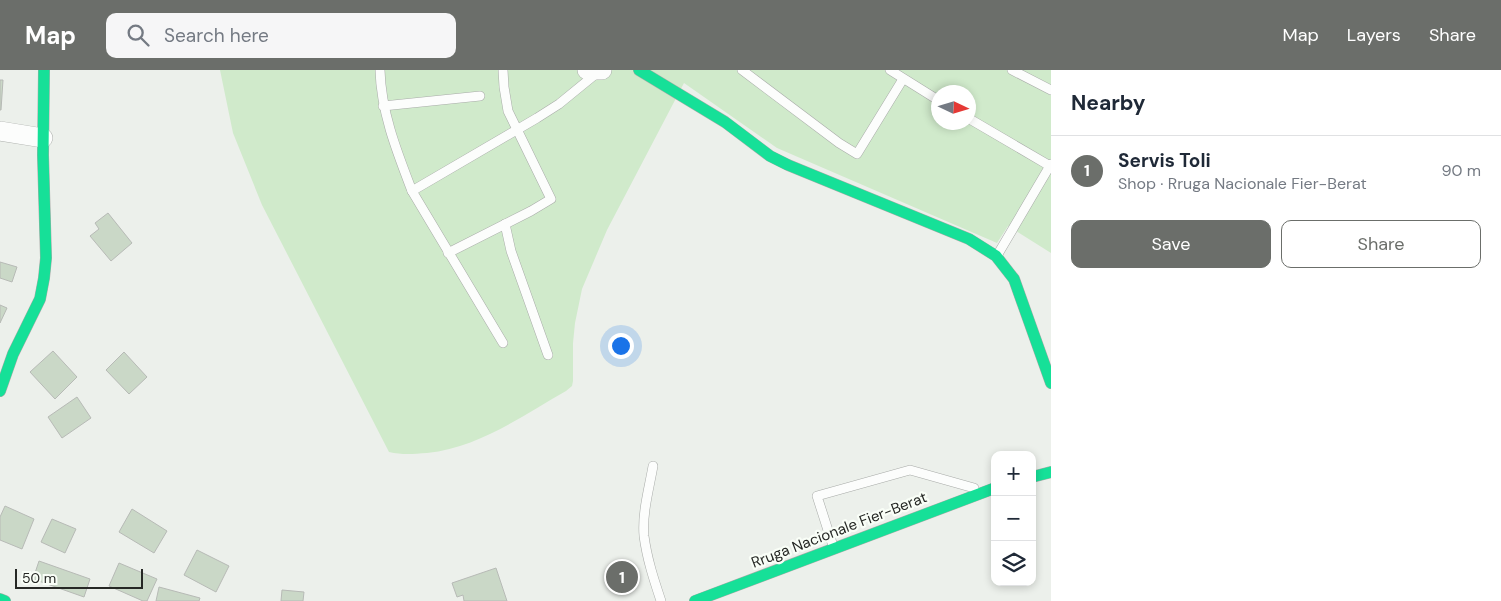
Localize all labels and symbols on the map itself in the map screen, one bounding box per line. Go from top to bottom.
north arrow [931,85,976,130]
your location [608,333,634,359]
street label: Rruga Nacionale Fier-Berat [748,487,930,573]
pin: 1 [606,558,638,596]
scale bar [15,566,142,589]

